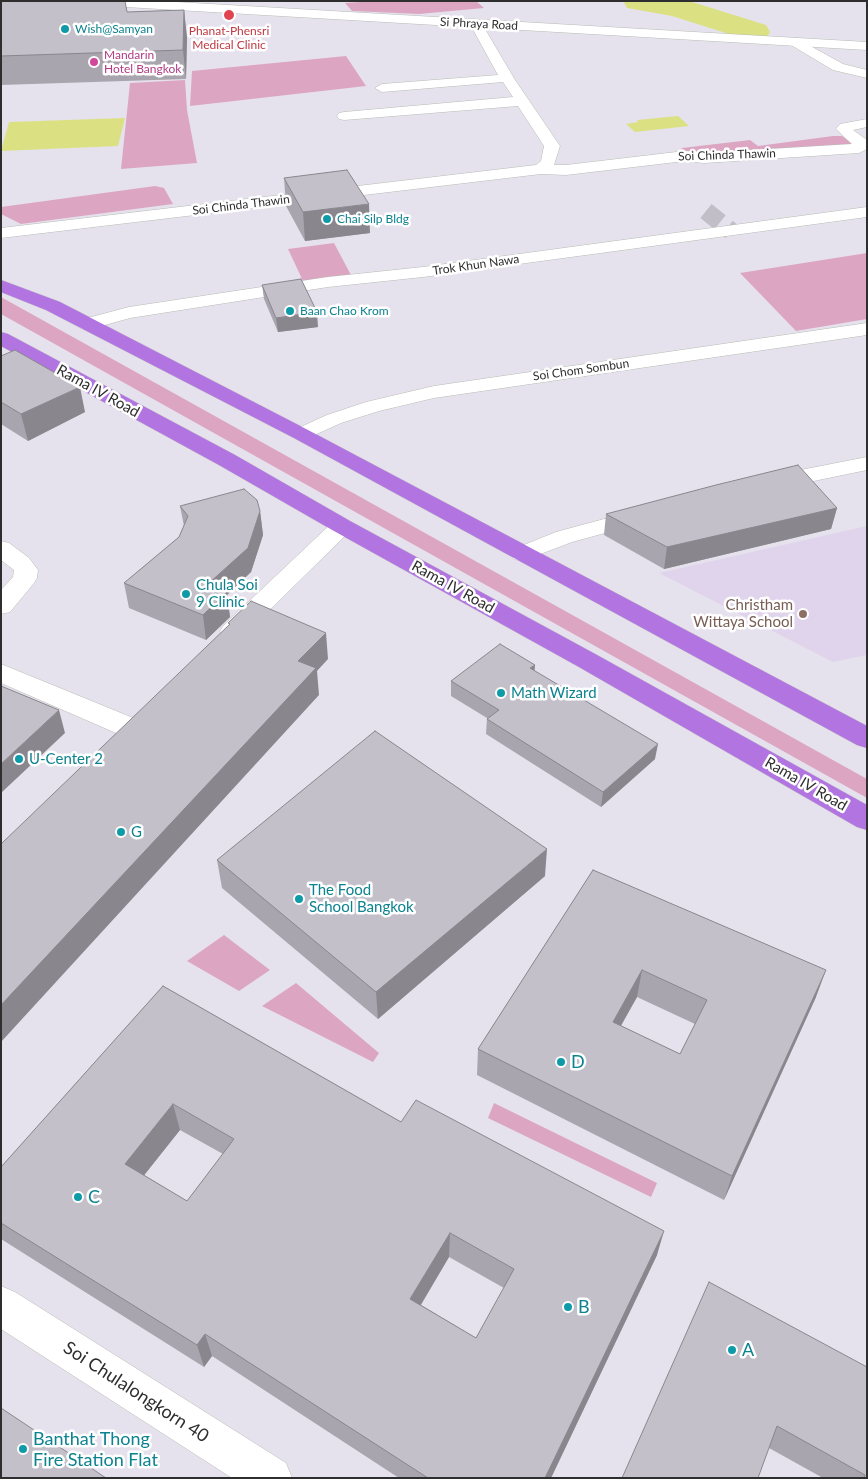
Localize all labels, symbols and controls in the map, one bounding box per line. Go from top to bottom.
marker: Phanat-Phensri Medical Clinic [222,8,236,22]
street label: Si Phraya Road [440,15,518,33]
place label: Wish@Samyan [75,22,153,36]
marker: Wish@Samyan [59,23,71,35]
place label: Phanat-Phensri Medical Clinic [189,24,269,52]
place label: Mandarin Hotel Bangkok [104,48,181,76]
marker: Mandarin Hotel Bangkok [88,56,100,68]
street label: Soi Chinda Thawin [678,146,776,164]
street label: Soi Chinda Thawin [192,192,290,218]
place label: Chai Silp Bldg [337,212,409,226]
marker: Chai Silp Bldg [321,213,333,225]
street label: Trok Khun Nawa [432,252,520,278]
place label: Baan Chao Krom [300,304,389,318]
marker: Baan Chao Krom [284,305,296,317]
street label: Soi Chom Sombun [532,356,630,384]
street label: Rama IV Road [53,361,143,421]
street label: Rama IV Road [408,557,498,617]
place label: Chula Soi 9 Clinic [196,576,258,611]
marker: Chula Soi 9 Clinic [180,588,192,600]
place label: Christham Wittaya School [693,596,793,631]
marker: Christham Wittaya School [797,608,809,620]
place label: Math Wizard [511,684,597,702]
marker: Math Wizard [495,687,507,699]
place label: U-Center 2 [29,750,103,768]
marker: U-Center 2 [13,753,25,765]
street label: Rama IV Road [762,753,850,815]
place label: G [131,823,142,841]
marker: G [115,826,127,838]
place label: The Food School Bangkok [309,881,414,916]
marker: The Food School Bangkok [293,893,305,905]
place label: D [571,1051,585,1073]
marker: D [555,1056,567,1068]
place label: C [88,1186,100,1208]
marker: C [72,1191,84,1203]
place label: B [578,1296,590,1318]
marker: B [562,1301,574,1313]
street label: Soi Chulalongkorn 40 [59,1337,213,1447]
place label: A [742,1339,754,1361]
marker: A [726,1344,738,1356]
place label: Banthat Thong Fire Station Flat [33,1428,158,1470]
marker: Banthat Thong Fire Station Flat [17,1443,29,1455]

